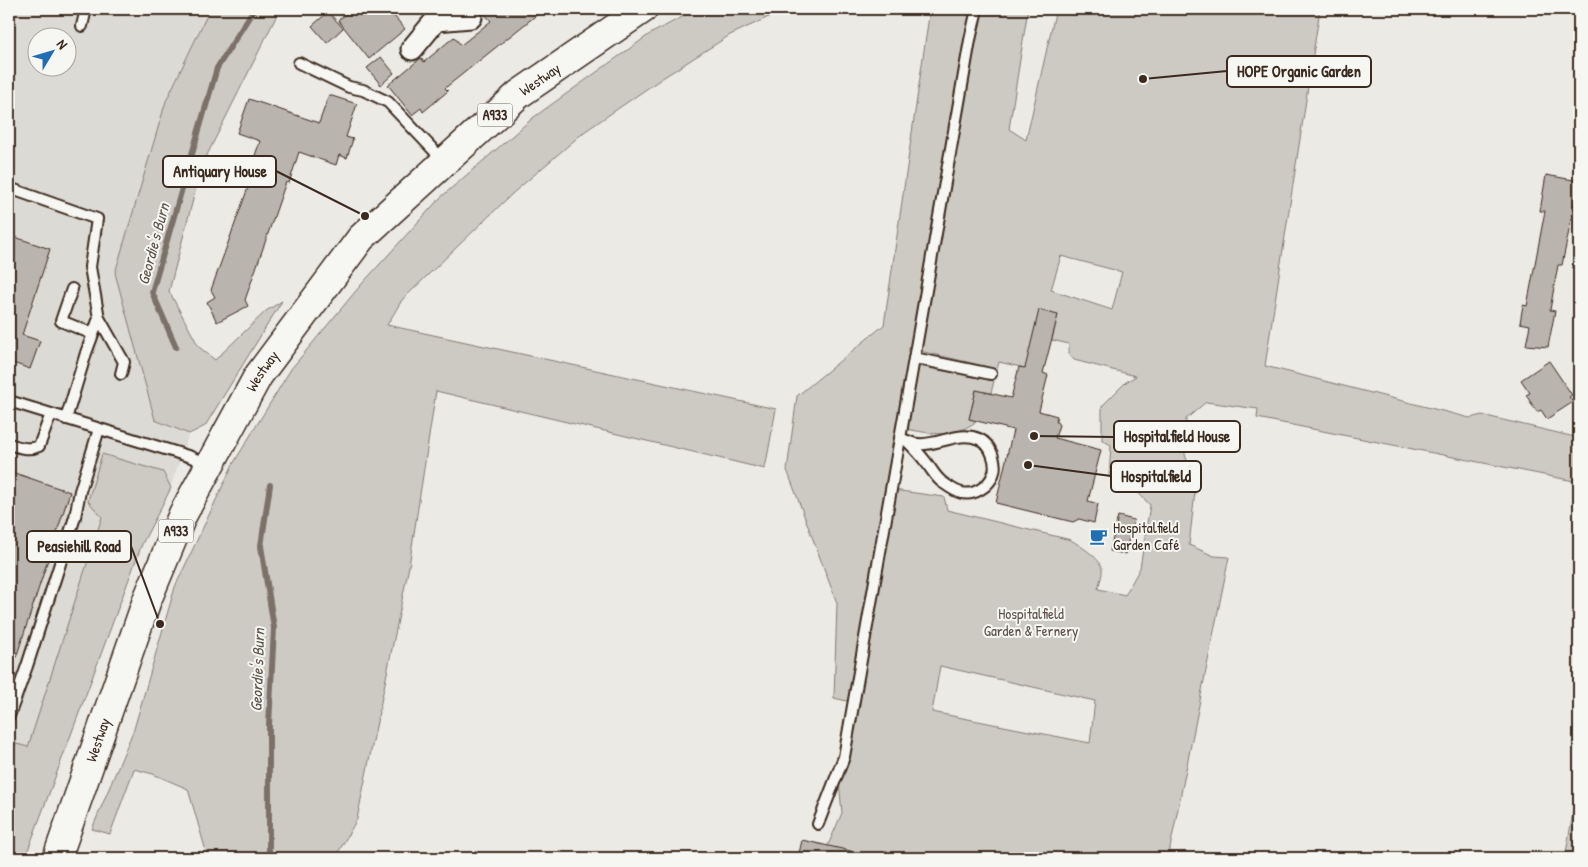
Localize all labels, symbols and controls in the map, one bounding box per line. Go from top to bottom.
north arrow [28,28,78,78]
text: N [53,35,73,53]
callout: HOPE Organic Garden [1227,56,1371,87]
street label: Westway [515,58,564,101]
text: HOPE Organic Garden [1237,60,1361,83]
road number: A933 [478,104,512,126]
callout: Antiquary House [163,156,276,187]
text: Antiquary House [173,160,267,183]
water label: Geordie's Burn [132,199,175,287]
street label: Westway [241,346,283,395]
callout: Hospitalfield House [1114,421,1240,452]
text: Hospitalfield House [1124,425,1231,448]
callout: Hospitalfield [1111,461,1201,492]
text: Hospitalfield [1121,465,1192,488]
place label: Hospitalfield Garden Café [1113,517,1179,555]
road number: A933 [158,520,194,542]
cafe icon: Hospitalfield Garden Café [1089,527,1109,547]
callout: Peasiehill Road [27,531,131,562]
text: Peasiehill Road [37,535,122,557]
park label: Hospitalfield Garden & Fernery [984,603,1078,641]
water label: Geordie's Burn [245,626,270,712]
street label: Westway [80,715,115,765]

